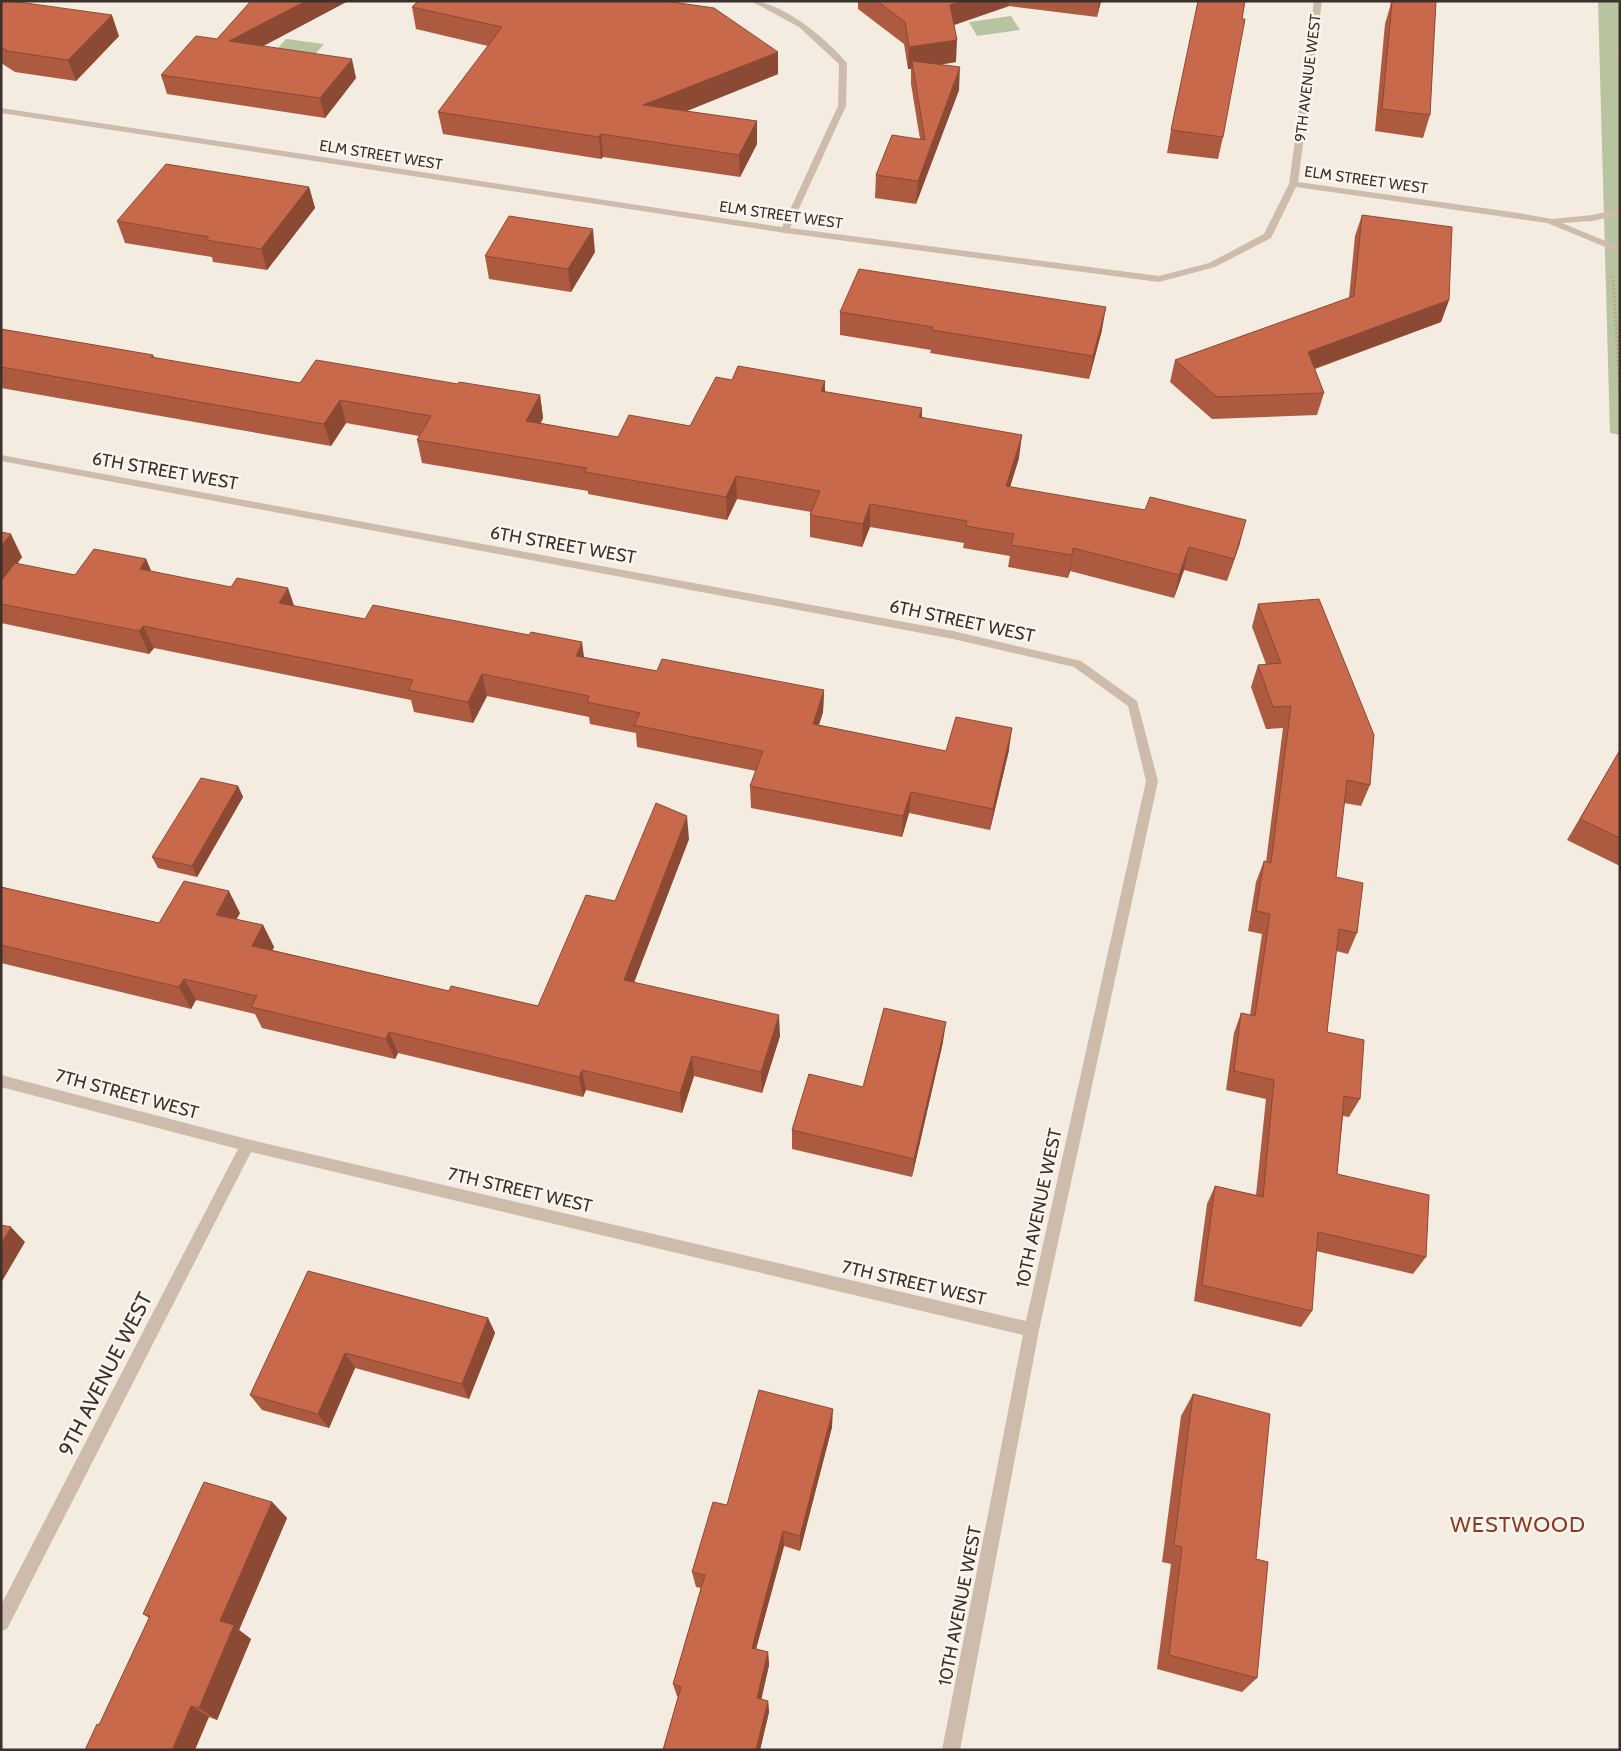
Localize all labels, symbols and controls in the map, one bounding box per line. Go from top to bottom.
street label: 9TH AVENUE WEST [1291,13,1325,143]
street label: ELM STREET WEST [318,136,444,174]
street label: ELM STREET WEST [1303,162,1429,198]
street label: ELM STREET WEST [718,197,844,233]
street label: 6TH STREET WEST [90,447,240,495]
street label: 6TH STREET WEST [488,521,638,569]
street label: 6TH STREET WEST [887,595,1037,647]
street label: 7TH STREET WEST [53,1064,201,1124]
street label: 10TH AVENUE WEST [1011,1126,1067,1290]
street label: 7TH STREET WEST [446,1163,595,1217]
street label: 7TH STREET WEST [840,1256,989,1310]
street label: 9TH AVENUE WEST [53,1288,157,1460]
district label: WESTWOOD [1450,1511,1586,1538]
street label: 10TH AVENUE WEST [934,1524,986,1688]

